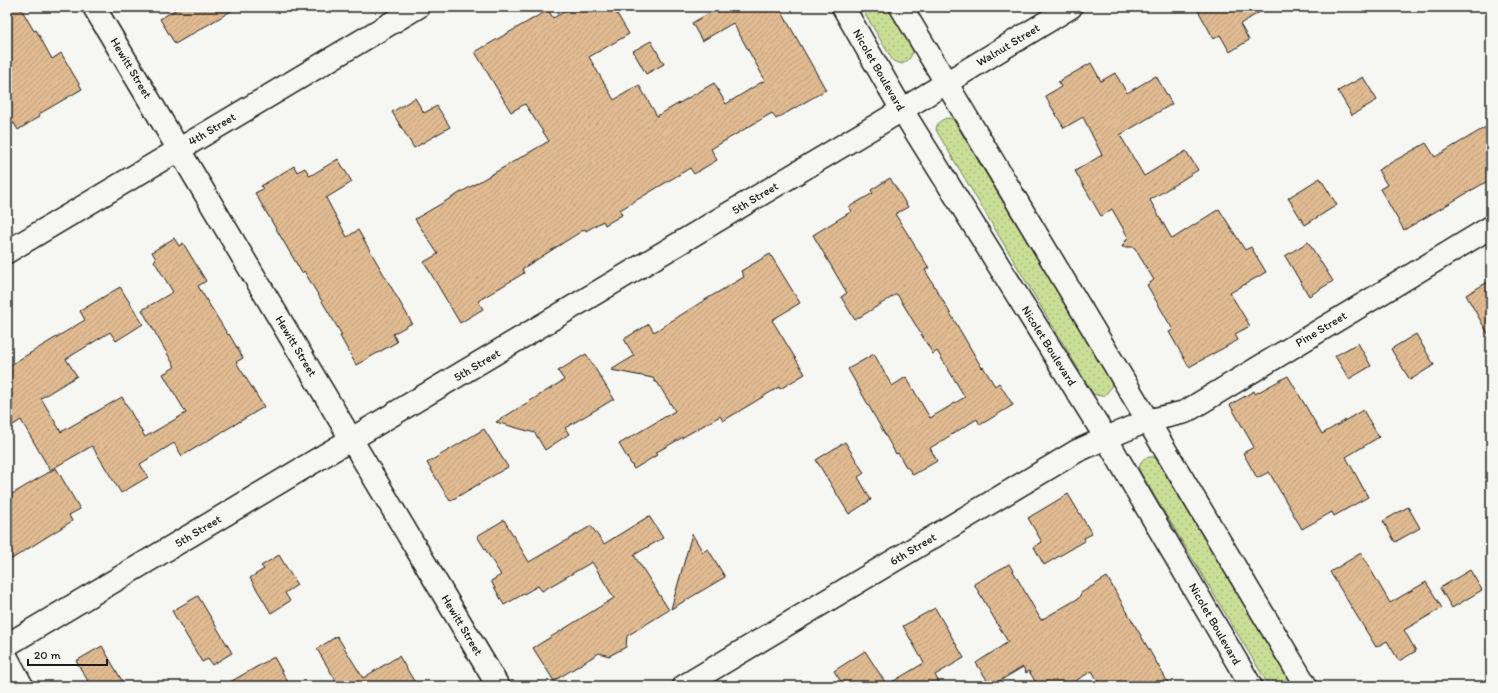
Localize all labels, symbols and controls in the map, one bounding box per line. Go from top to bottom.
street label: Walnut Street [974,20,1043,69]
street label: Nicolet Boulevard [850,27,908,114]
street label: Hewitt Street [107,35,155,101]
street label: 4th Street [186,109,239,149]
street label: 5th Street [729,178,781,217]
street label: Nicolet Boulevard [1019,303,1080,389]
street label: Pine Street [1293,308,1350,350]
street label: Hewitt Street [272,313,320,379]
street label: 5th Street [451,345,503,384]
street label: 5th Street [172,511,224,550]
street label: 6th Street [887,529,939,568]
street label: Nicolet Boulevard [1186,581,1244,668]
street label: Hewitt Street [438,592,486,658]
scale bar [28,641,107,667]
text: 20 m [34,648,61,662]

